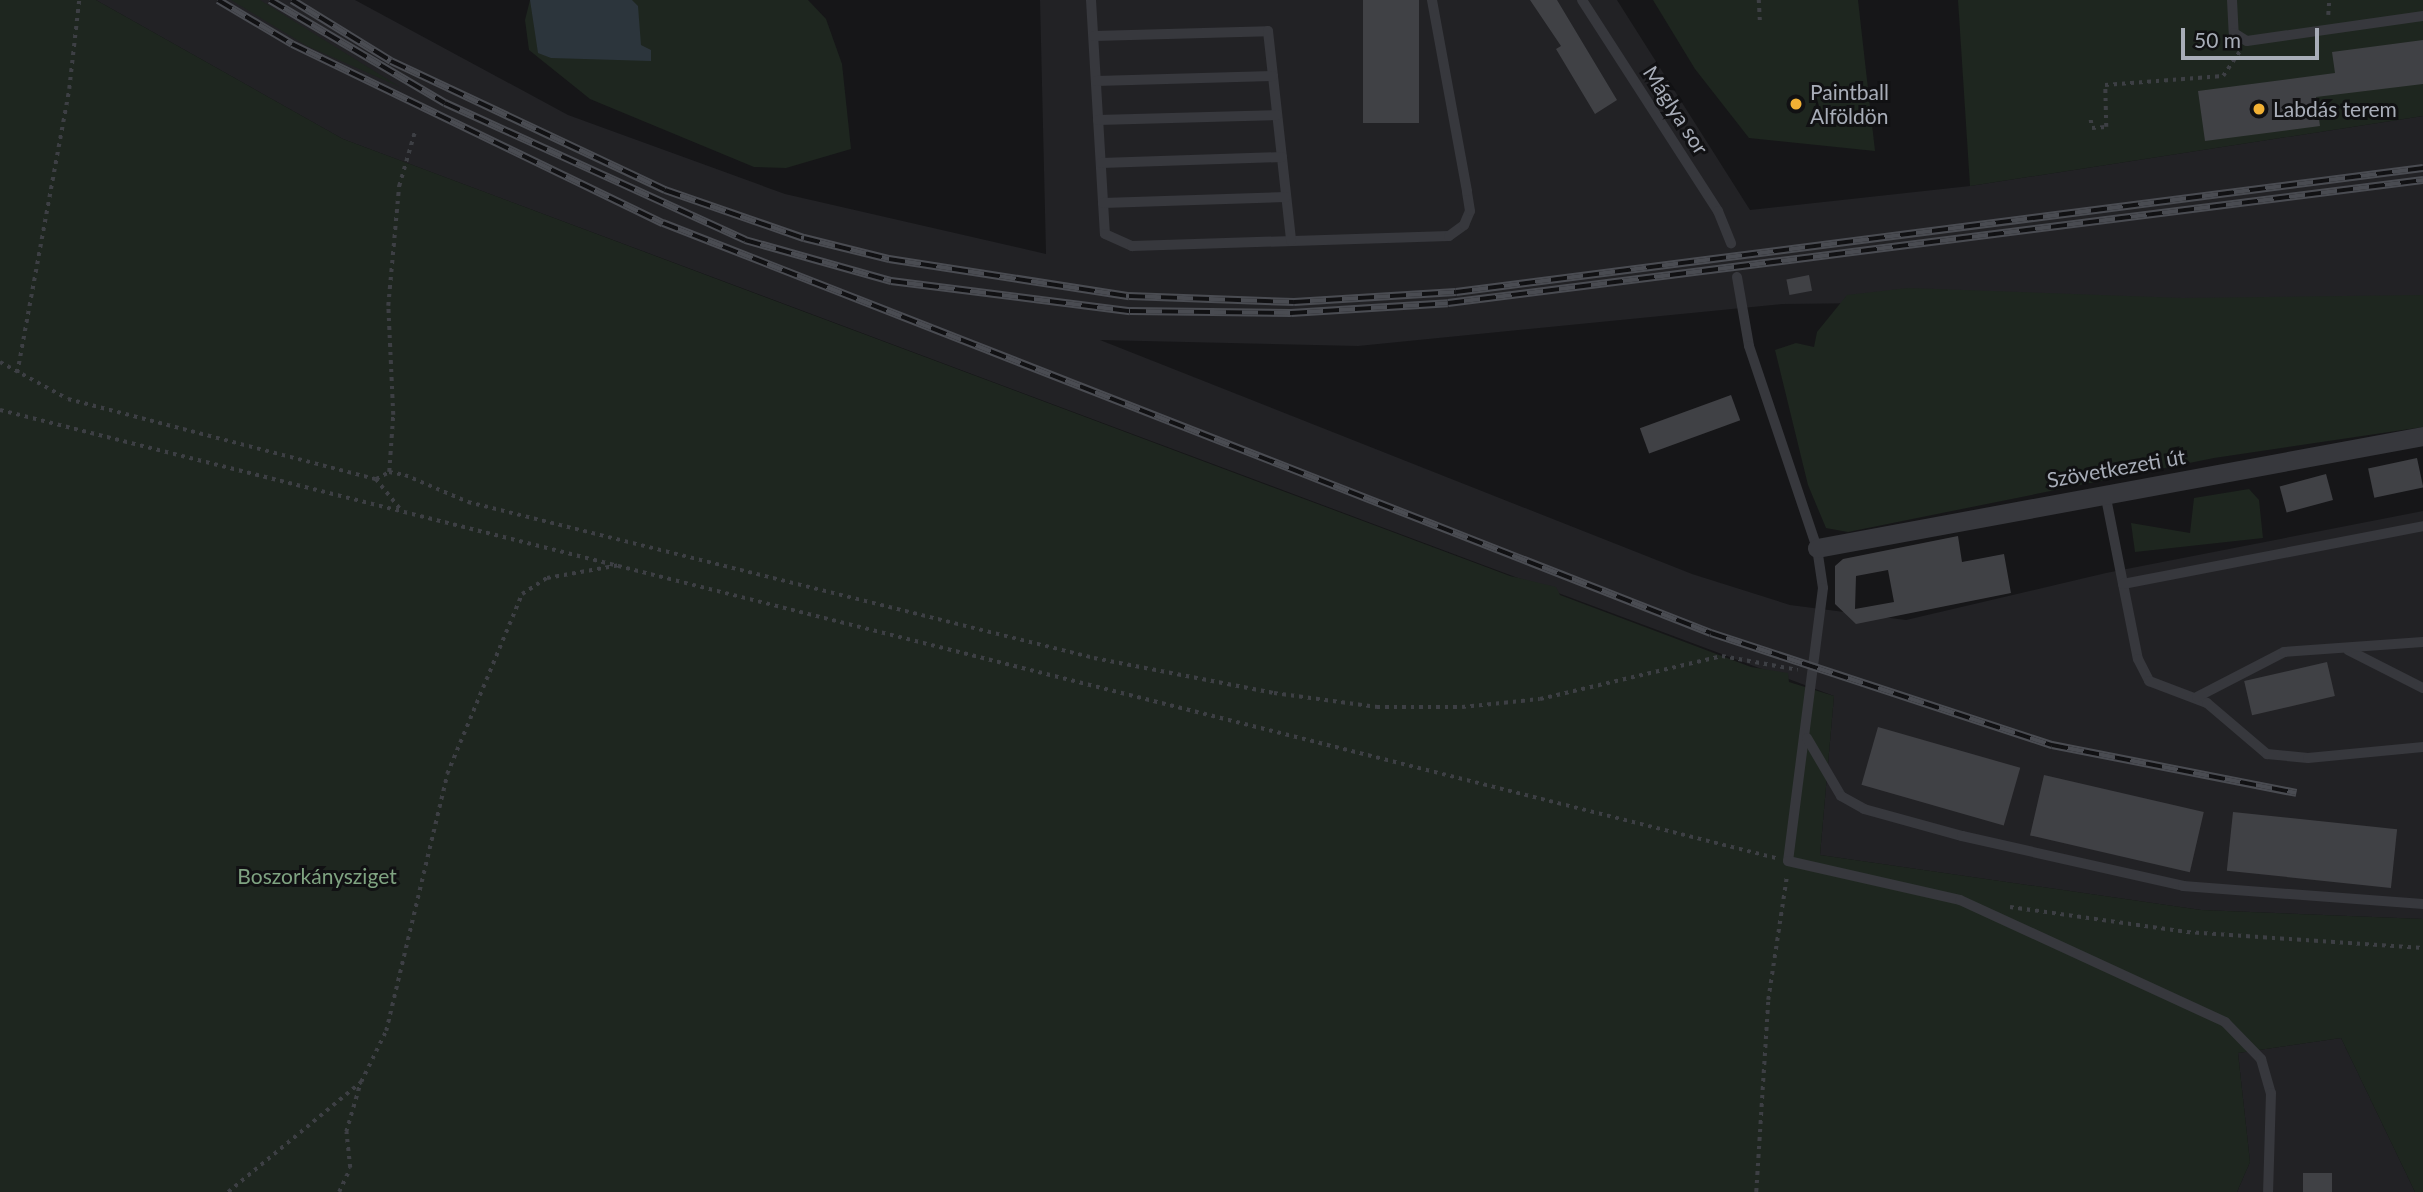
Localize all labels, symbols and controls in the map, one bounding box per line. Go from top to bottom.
scale bar [2185,14,2323,58]
text: 50 m [2194,27,2241,52]
street label: Máglya sor [1638,61,1714,159]
place label: Paintball Alföldön [1810,79,1889,129]
marker: Paintball Alföldön [1788,96,1804,112]
place label: Labdás terem [2273,96,2397,122]
marker: Labdás terem [2251,101,2267,117]
street label: Szövetkezeti út [2045,443,2187,493]
park label: Boszorkánysziget [237,863,397,889]

